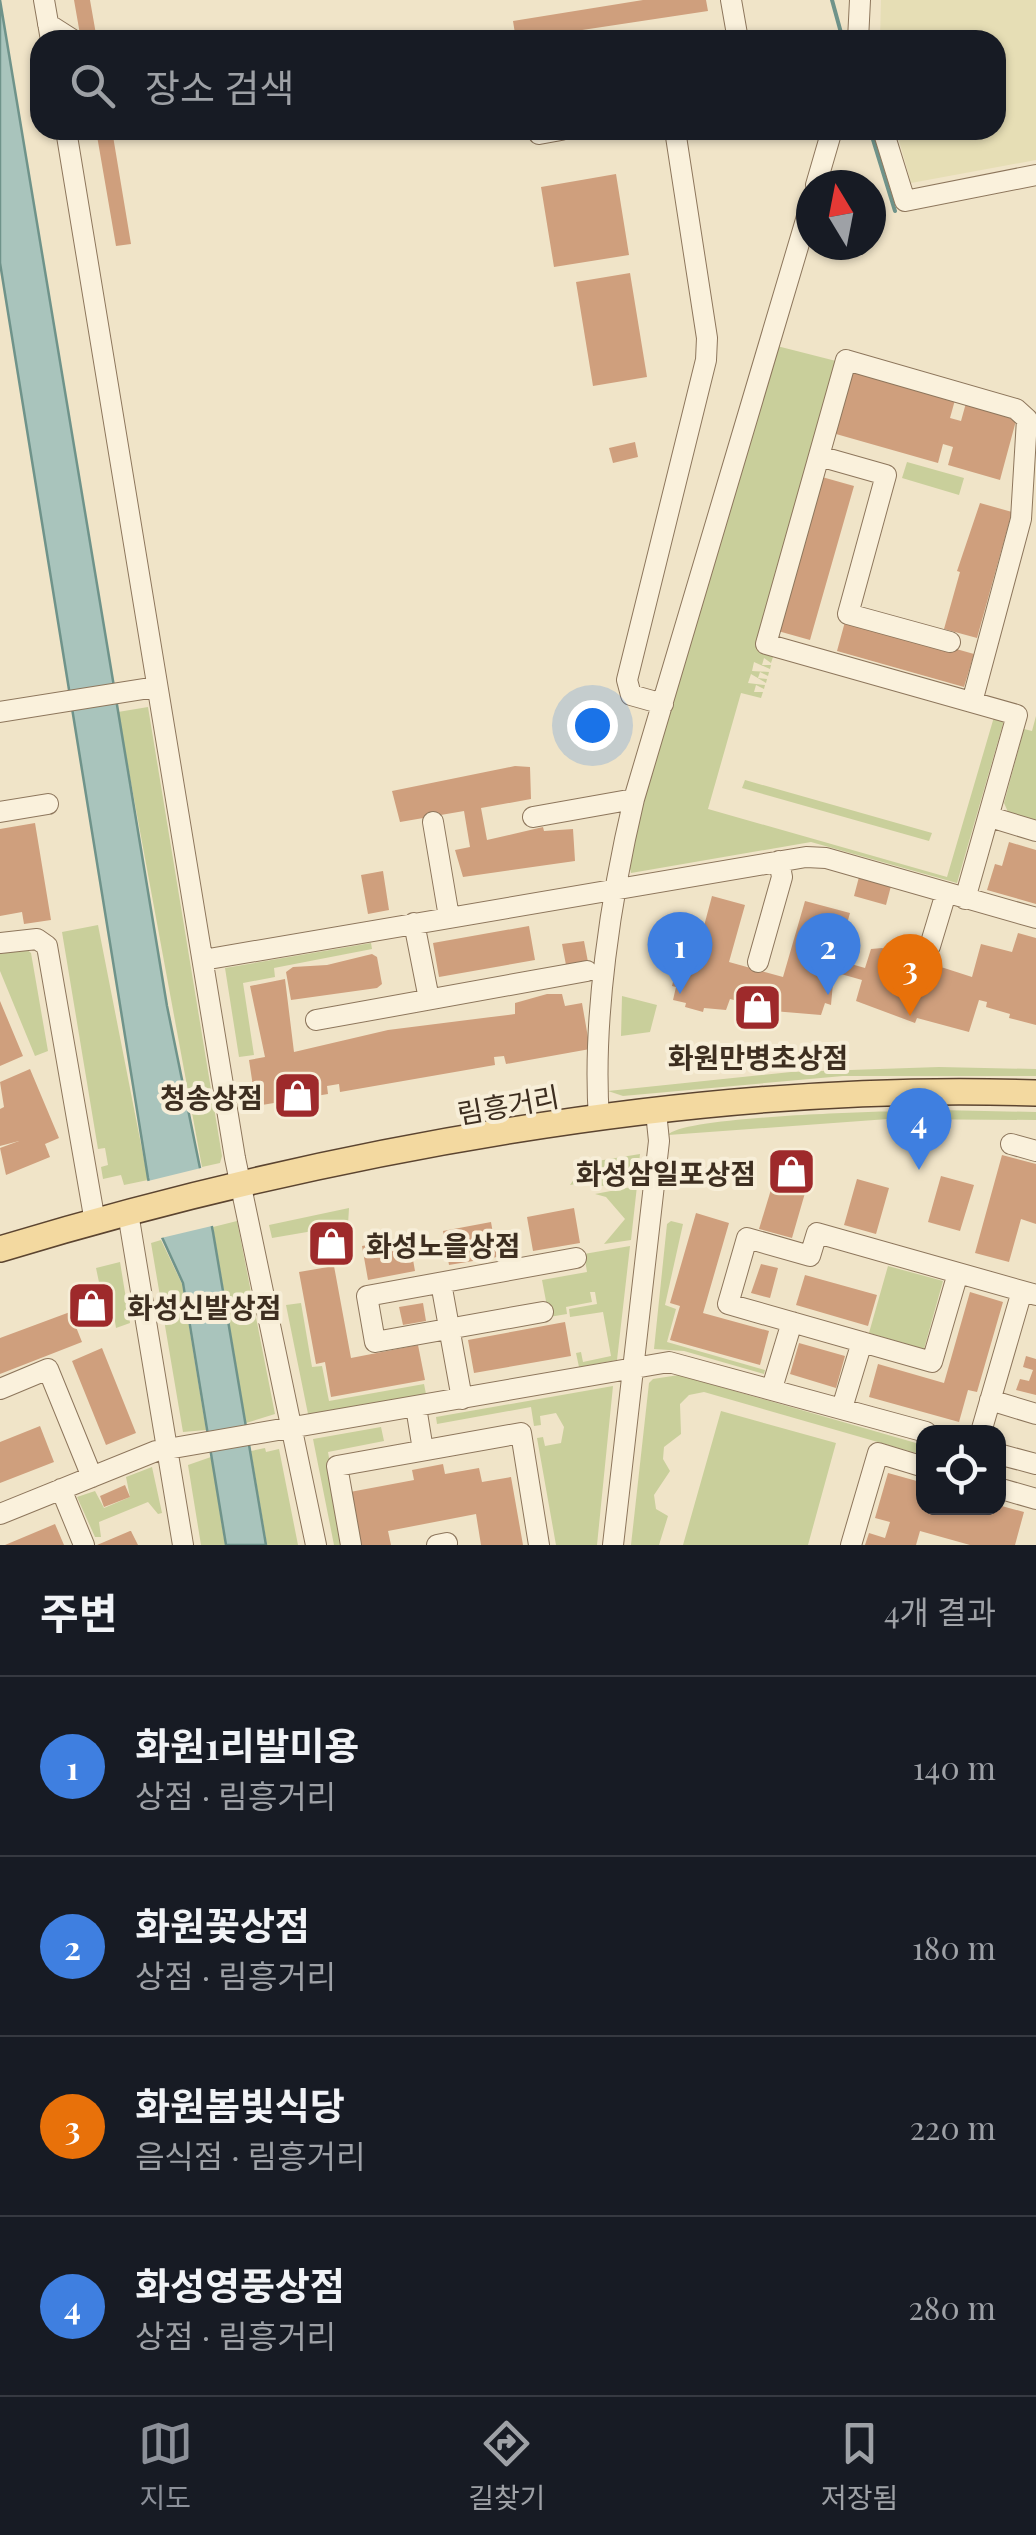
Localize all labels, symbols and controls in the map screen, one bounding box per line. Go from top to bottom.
search box [30,30,1006,140]
icon: search [65,58,120,113]
text: 장소 검색 [145,61,294,112]
north arrow [796,170,886,260]
your location [567,700,618,751]
pin: 1 [648,912,712,994]
pin: 2 [796,912,860,995]
pin: 3 [878,934,942,1016]
shop icon: 화원만병초상점 [732,982,784,1034]
place label: 화원만병초상점 [668,1038,848,1075]
shop icon: 청송상점 [272,1070,324,1122]
street label: 림흥거리 [454,1077,562,1131]
place label: 청송상점 [160,1078,263,1115]
pin: 4 [886,1088,952,1170]
shop icon: 화성삼일포상점 [765,1146,817,1198]
place label: 화성삼일포상점 [576,1154,756,1191]
shop icon: 화성노을상점 [305,1218,357,1270]
place label: 화성노을상점 [366,1226,521,1263]
shop icon: 화성신발상점 [66,1280,118,1332]
place label: 화성신발상점 [127,1288,282,1325]
map controls [916,1425,1006,1515]
button: locate [916,1425,1006,1515]
text: 주변 [40,1584,117,1640]
text: 4개 결과 [884,1589,996,1632]
text: 화원1리발미용 [135,1719,359,1770]
text: 1 [66,1745,79,1788]
text: 140 m [913,1745,996,1788]
text: 상점 · 림흥거리 [135,1773,336,1816]
text: 화원꽃상점 [135,1899,310,1950]
text: 2 [64,1925,81,1968]
text: 180 m [912,1925,996,1968]
text: 상점 · 림흥거리 [135,1953,336,1996]
text: 화원봄빛식당 [135,2079,345,2130]
text: 3 [65,2105,80,2148]
text: 220 m [910,2105,996,2148]
text: 음식점 · 림흥거리 [135,2133,365,2176]
text: 화성영풍상점 [135,2259,345,2310]
text: 4 [64,2285,81,2328]
text: 280 m [908,2285,996,2328]
text: 상점 · 림흥거리 [135,2313,336,2356]
tab: 지도 [138,2416,193,2516]
tab: 길찾기 [468,2416,545,2516]
tab: 저장됨 [821,2416,898,2516]

